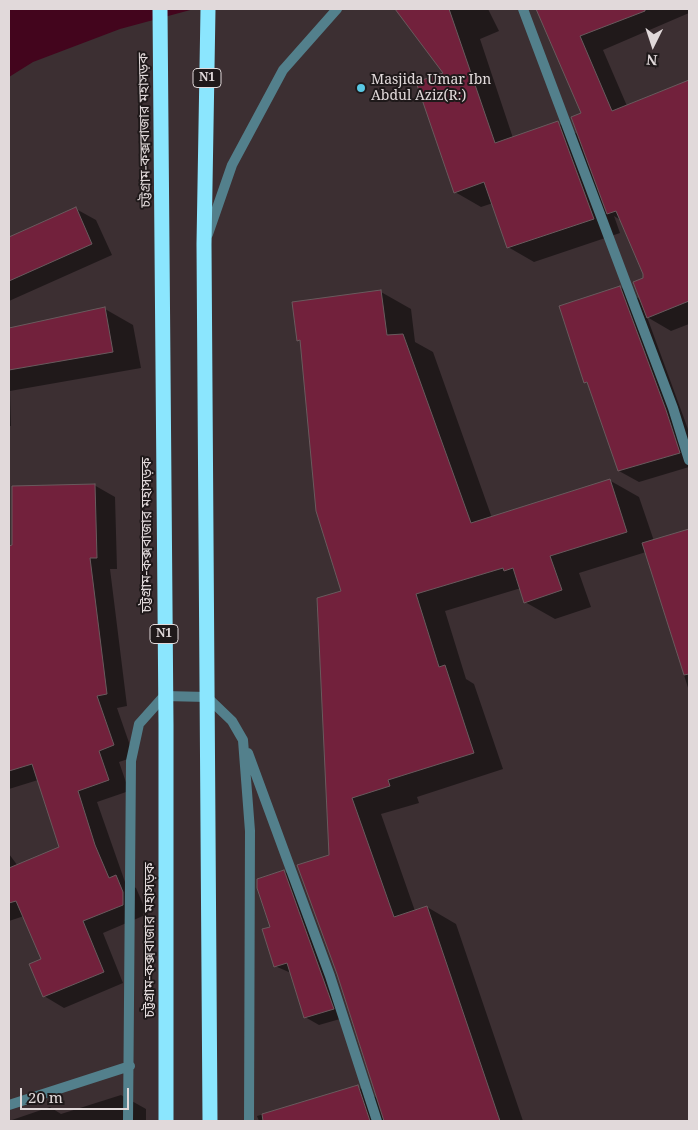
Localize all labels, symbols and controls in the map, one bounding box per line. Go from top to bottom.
north arrow [628,20,678,70]
text: N [646,51,658,70]
street label: চট্টগ্রাম-কক্সবাজার মহাসড়ক [135,52,155,208]
road number: N1 [193,68,221,88]
place label: Masjida Umar Ibn Abdul Aziz(R:) [371,72,491,104]
marker: Masjida Umar Ibn Abdul Aziz(R:) [355,82,367,94]
street label: চট্টগ্রাম-কক্সবাজার মহাসড়ক [139,457,155,613]
road number: N1 [150,624,178,644]
street label: চট্টগ্রাম-কক্সবাজার মহাসড়ক [142,862,158,1018]
scale bar [22,1078,131,1110]
text: 20 m [28,1087,63,1107]

